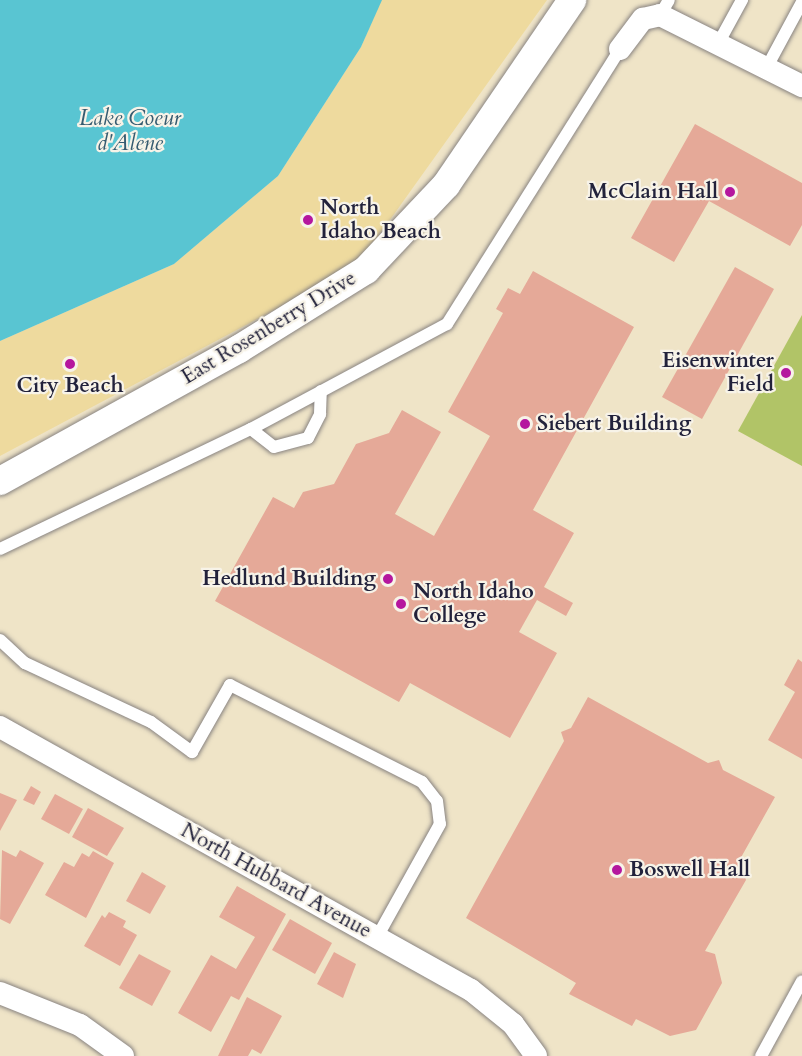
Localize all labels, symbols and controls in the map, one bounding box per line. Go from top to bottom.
water label: Lake Coeur d'Alene [79,105,181,156]
place label: McClain Hall [588,179,718,205]
marker: McClain Hall [723,185,737,199]
place label: North Idaho Beach [320,195,441,245]
marker: North Idaho Beach [301,213,315,227]
street label: East Rosenberry Drive [177,266,361,390]
place label: Eisenwinter Field [662,348,774,398]
marker: City Beach [63,357,77,371]
marker: Eisenwinter Field [779,366,793,380]
place label: City Beach [16,373,124,399]
place label: Siebert Building [537,411,691,437]
marker: Siebert Building [518,417,532,431]
place label: Hedlund Building [202,566,376,592]
marker: Hedlund Building [381,572,395,586]
place label: North Idaho College [413,579,534,629]
marker: North Idaho College [394,597,408,611]
street label: North Hubbard Avenue [176,818,376,944]
place label: Boswell Hall [629,857,750,883]
marker: Boswell Hall [610,863,624,877]

